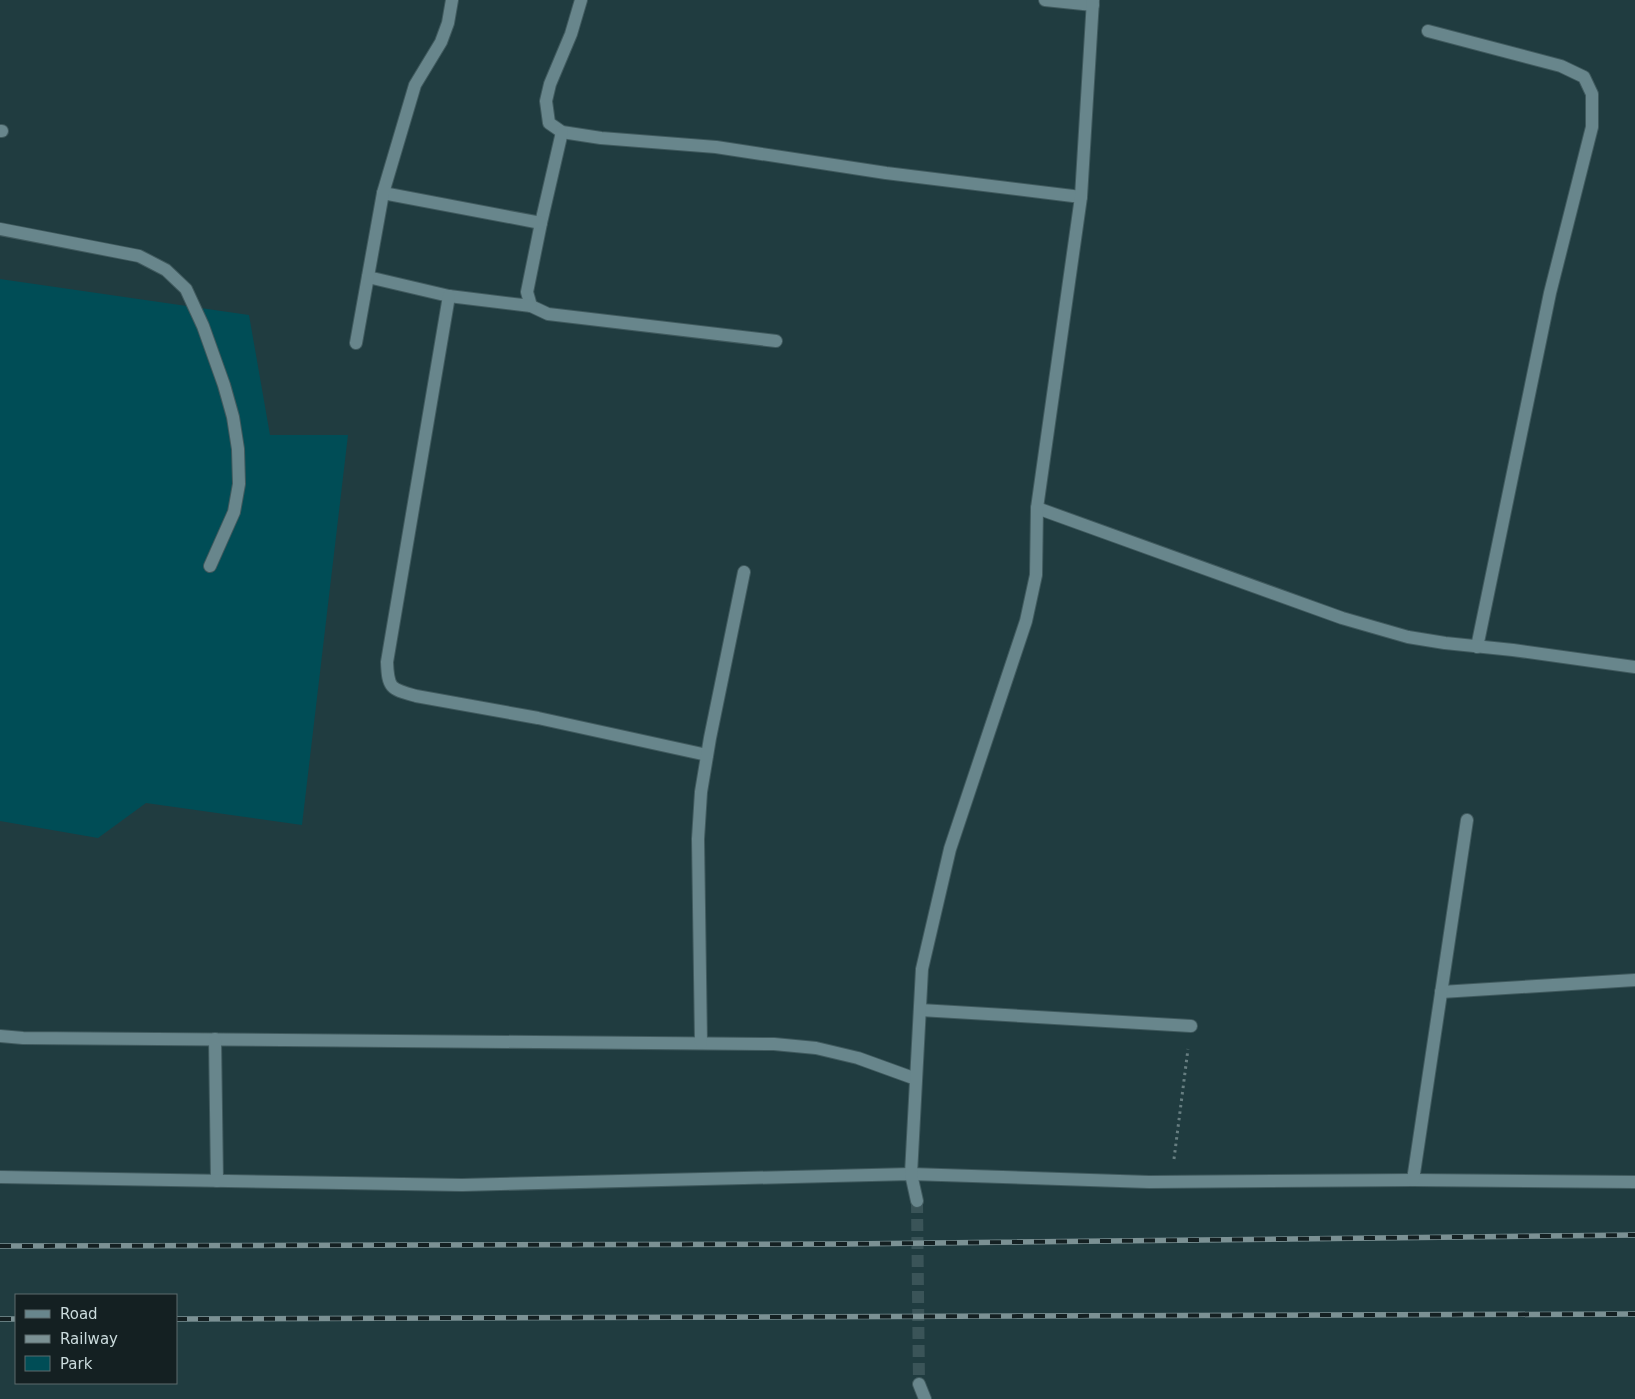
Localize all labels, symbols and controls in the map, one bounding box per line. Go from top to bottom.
legend [15,1294,178,1384]
text: Road [60,1305,98,1323]
text: Railway [60,1330,118,1348]
text: Park [60,1355,93,1373]

